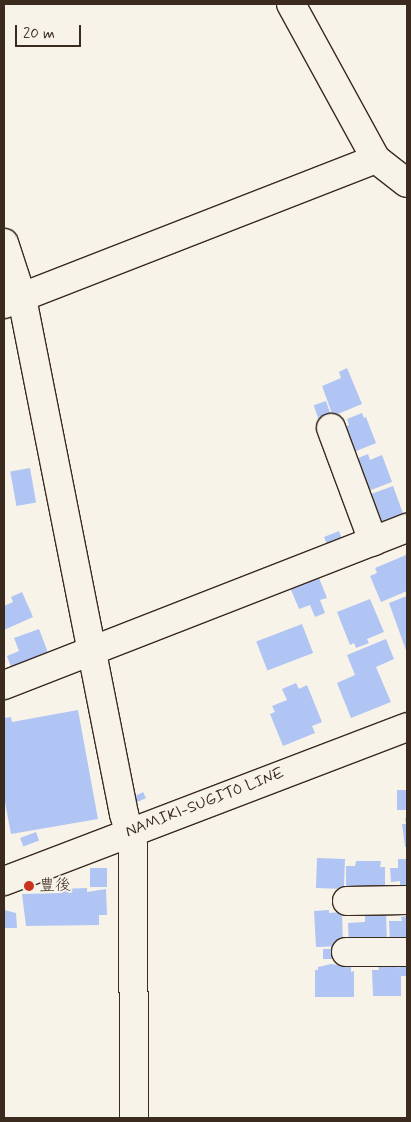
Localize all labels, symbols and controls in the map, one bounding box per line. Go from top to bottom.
scale bar [18,15,84,47]
text: 20 m [23,24,55,44]
street label: NAMIKI-SUGITO LINE [123,764,287,842]
place label: 豊後 [39,876,71,896]
marker: 豊後 [23,880,35,892]

